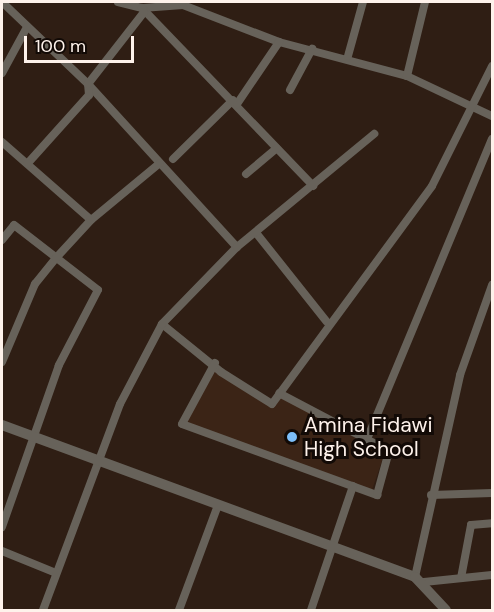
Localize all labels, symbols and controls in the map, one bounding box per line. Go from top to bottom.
scale bar [27,24,136,62]
text: 100 m [35,34,86,58]
place label: Amina Fidawi High School [304,412,432,462]
marker: Amina Fidawi High School [285,430,299,444]

